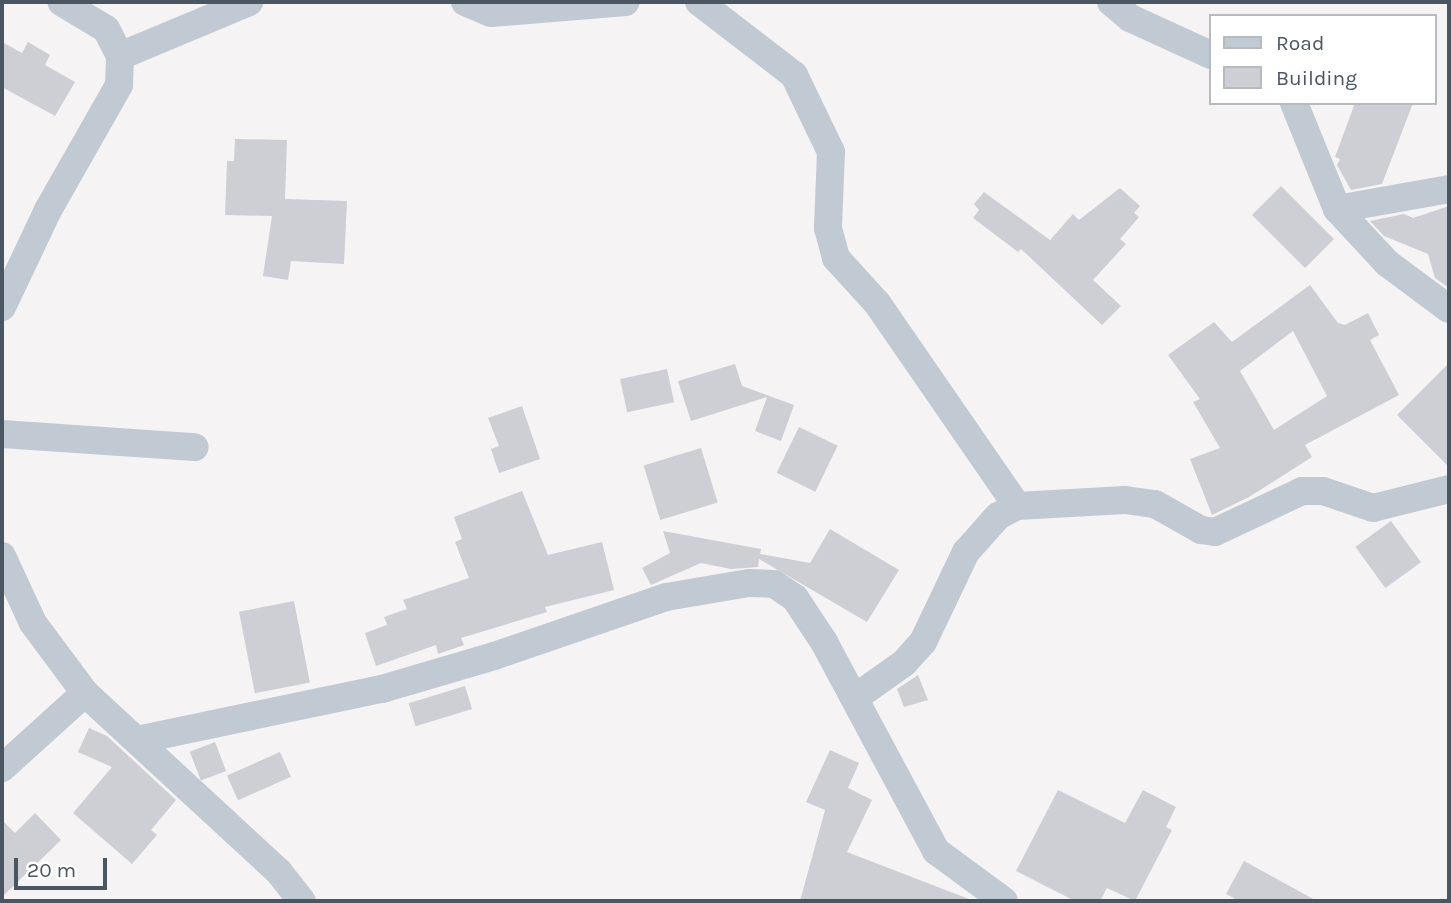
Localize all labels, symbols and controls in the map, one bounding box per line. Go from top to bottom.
legend [1210,14,1437,105]
text: Road [1276,31,1324,55]
text: Building [1276,66,1357,90]
scale bar [18,844,110,888]
text: 20 m [27,858,76,882]

